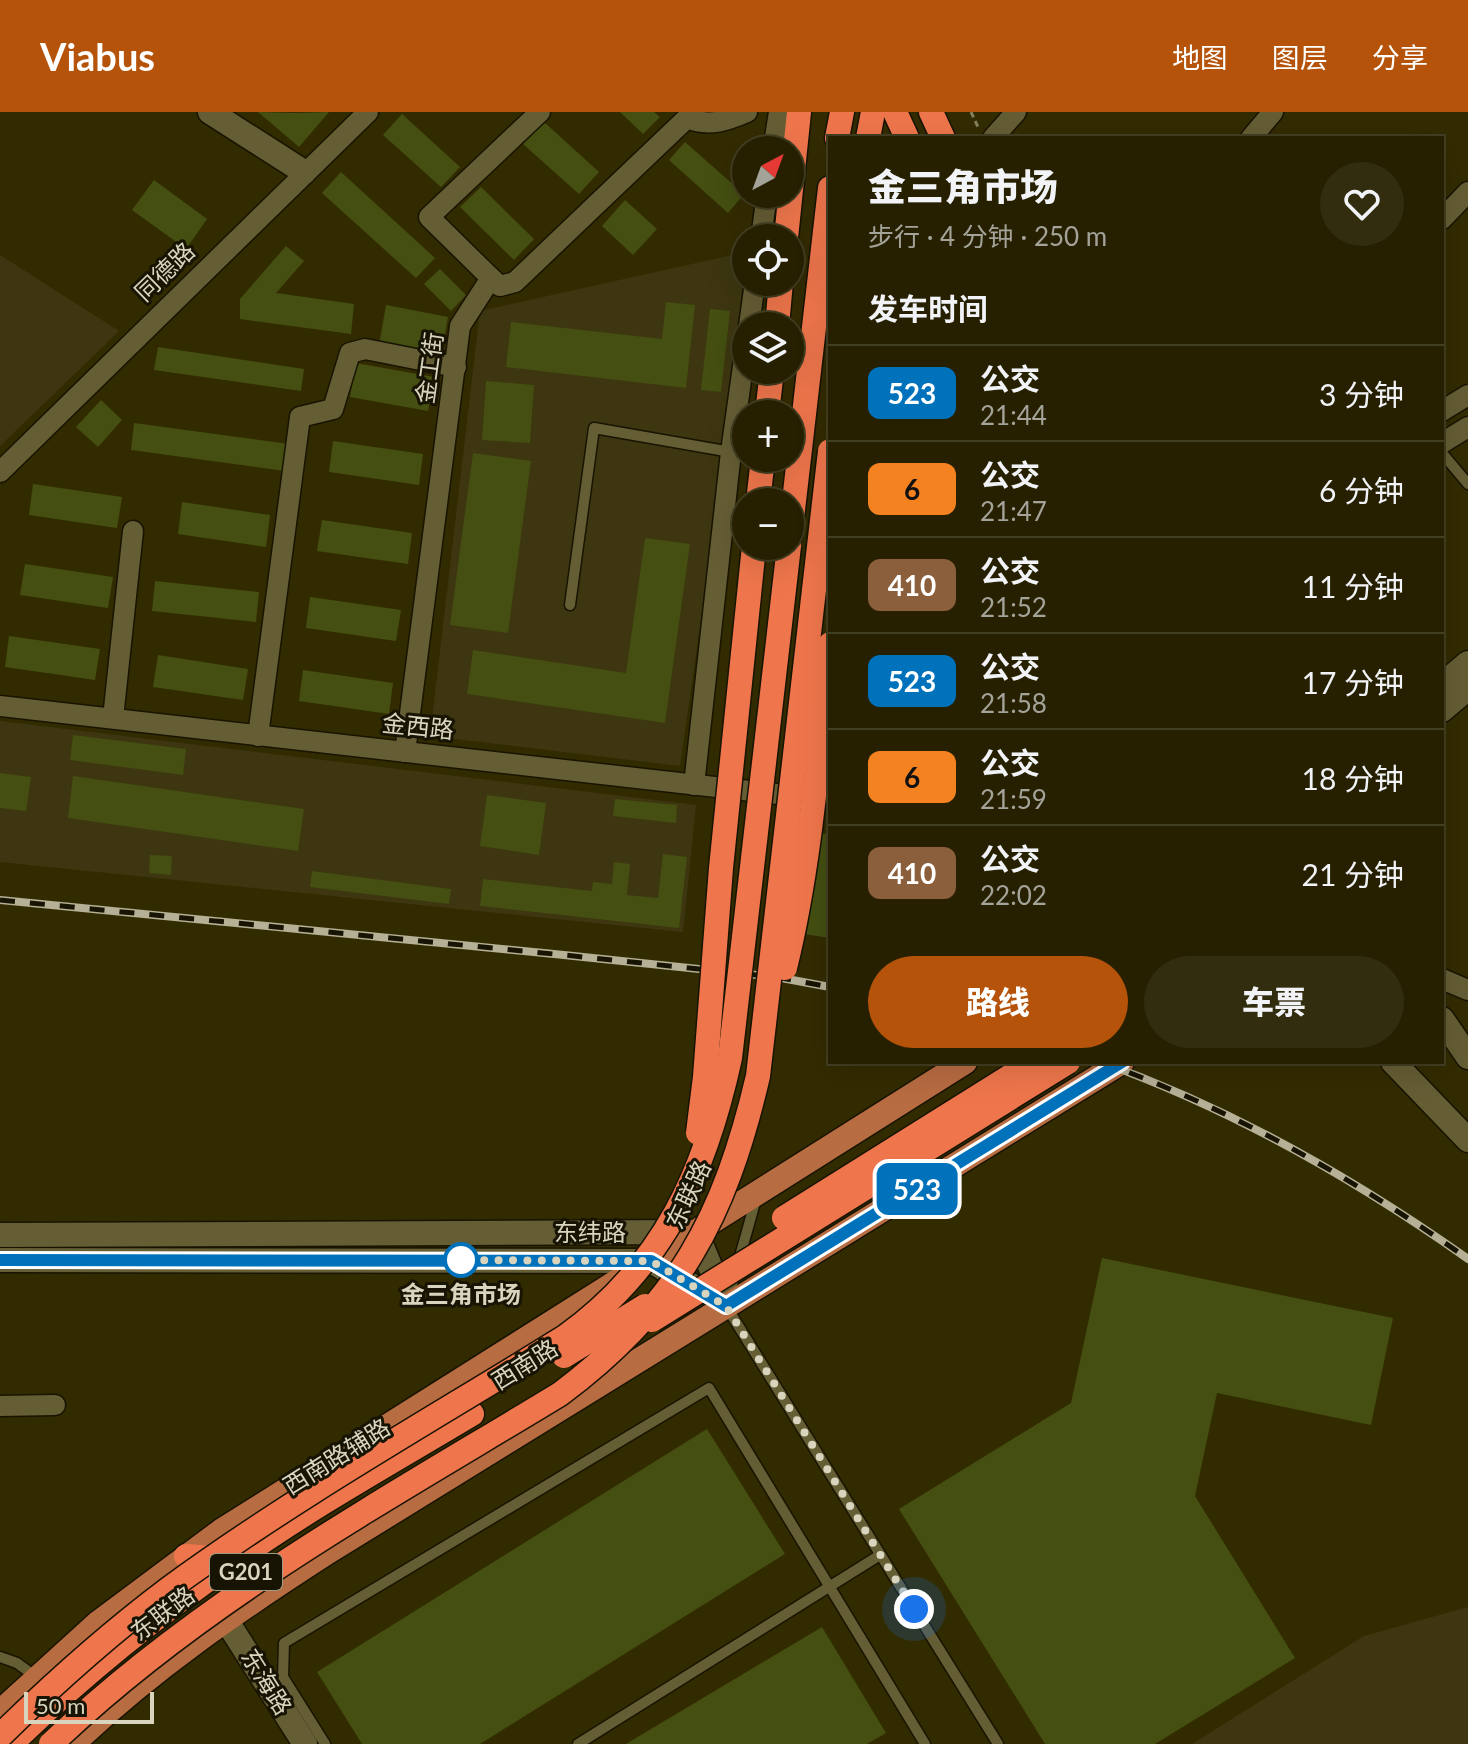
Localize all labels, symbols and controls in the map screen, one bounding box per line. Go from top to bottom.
text: Viabus [40,33,155,79]
text: 地图 [1172,40,1228,74]
text: 图层 [1272,40,1328,74]
text: 分享 [1372,40,1428,74]
north arrow [732,136,804,208]
map controls [732,136,804,560]
button: heart [1320,162,1404,246]
text: 金三角市场 [868,163,1058,209]
text: 步行 · 4 分钟 · 250 m [868,220,1107,252]
button: locate [732,224,804,296]
street label: 同德路 [128,235,200,306]
text: 发车时间 [868,290,988,326]
button: layers [732,312,804,384]
street label: 金工街 [409,330,448,405]
text: 公交 [980,360,1040,396]
text: 523 [888,376,936,410]
text: 3 分钟 [1319,376,1404,412]
text: 21:44 [980,399,1047,431]
button: + [732,400,804,472]
text: 公交 [980,456,1040,492]
text: 6 [904,472,920,506]
text: 6 分钟 [1319,472,1404,508]
button: − [732,488,804,560]
text: 21:47 [980,495,1047,527]
text: 公交 [980,552,1040,588]
text: 410 [888,568,936,602]
text: 11 分钟 [1302,568,1404,604]
text: 21:52 [980,591,1047,623]
text: 公交 [980,648,1040,684]
text: 523 [888,664,936,698]
text: 17 分钟 [1302,664,1404,700]
text: 21:58 [980,687,1047,719]
street label: 金西路 [381,707,455,744]
text: 公交 [980,744,1040,780]
text: 6 [904,760,920,794]
text: 18 分钟 [1302,760,1404,796]
text: 21:59 [980,783,1047,815]
text: 公交 [980,840,1040,876]
text: 410 [888,856,936,890]
text: 21 分钟 [1302,856,1404,892]
text: 22:02 [980,879,1047,911]
button: 路线 [868,956,1128,1048]
button: 车票 [1144,956,1404,1048]
street label: 东联路 [659,1156,716,1233]
line badge: 523 [871,1163,963,1215]
text: 523 [893,1172,941,1206]
street label: 东纬路 [554,1217,626,1246]
marker: 金三角市场 [444,1243,478,1277]
place label: 金三角市场 [401,1279,521,1308]
street label: 西南路 [486,1332,562,1395]
street label: 西南路辅路 [278,1412,395,1500]
road number: G201 [210,1554,282,1590]
street label: 东联路 [125,1580,200,1646]
your location [894,1589,934,1629]
street label: 东海路 [236,1643,299,1719]
scale bar [24,1688,154,1724]
text: 50 m [36,1692,85,1719]

